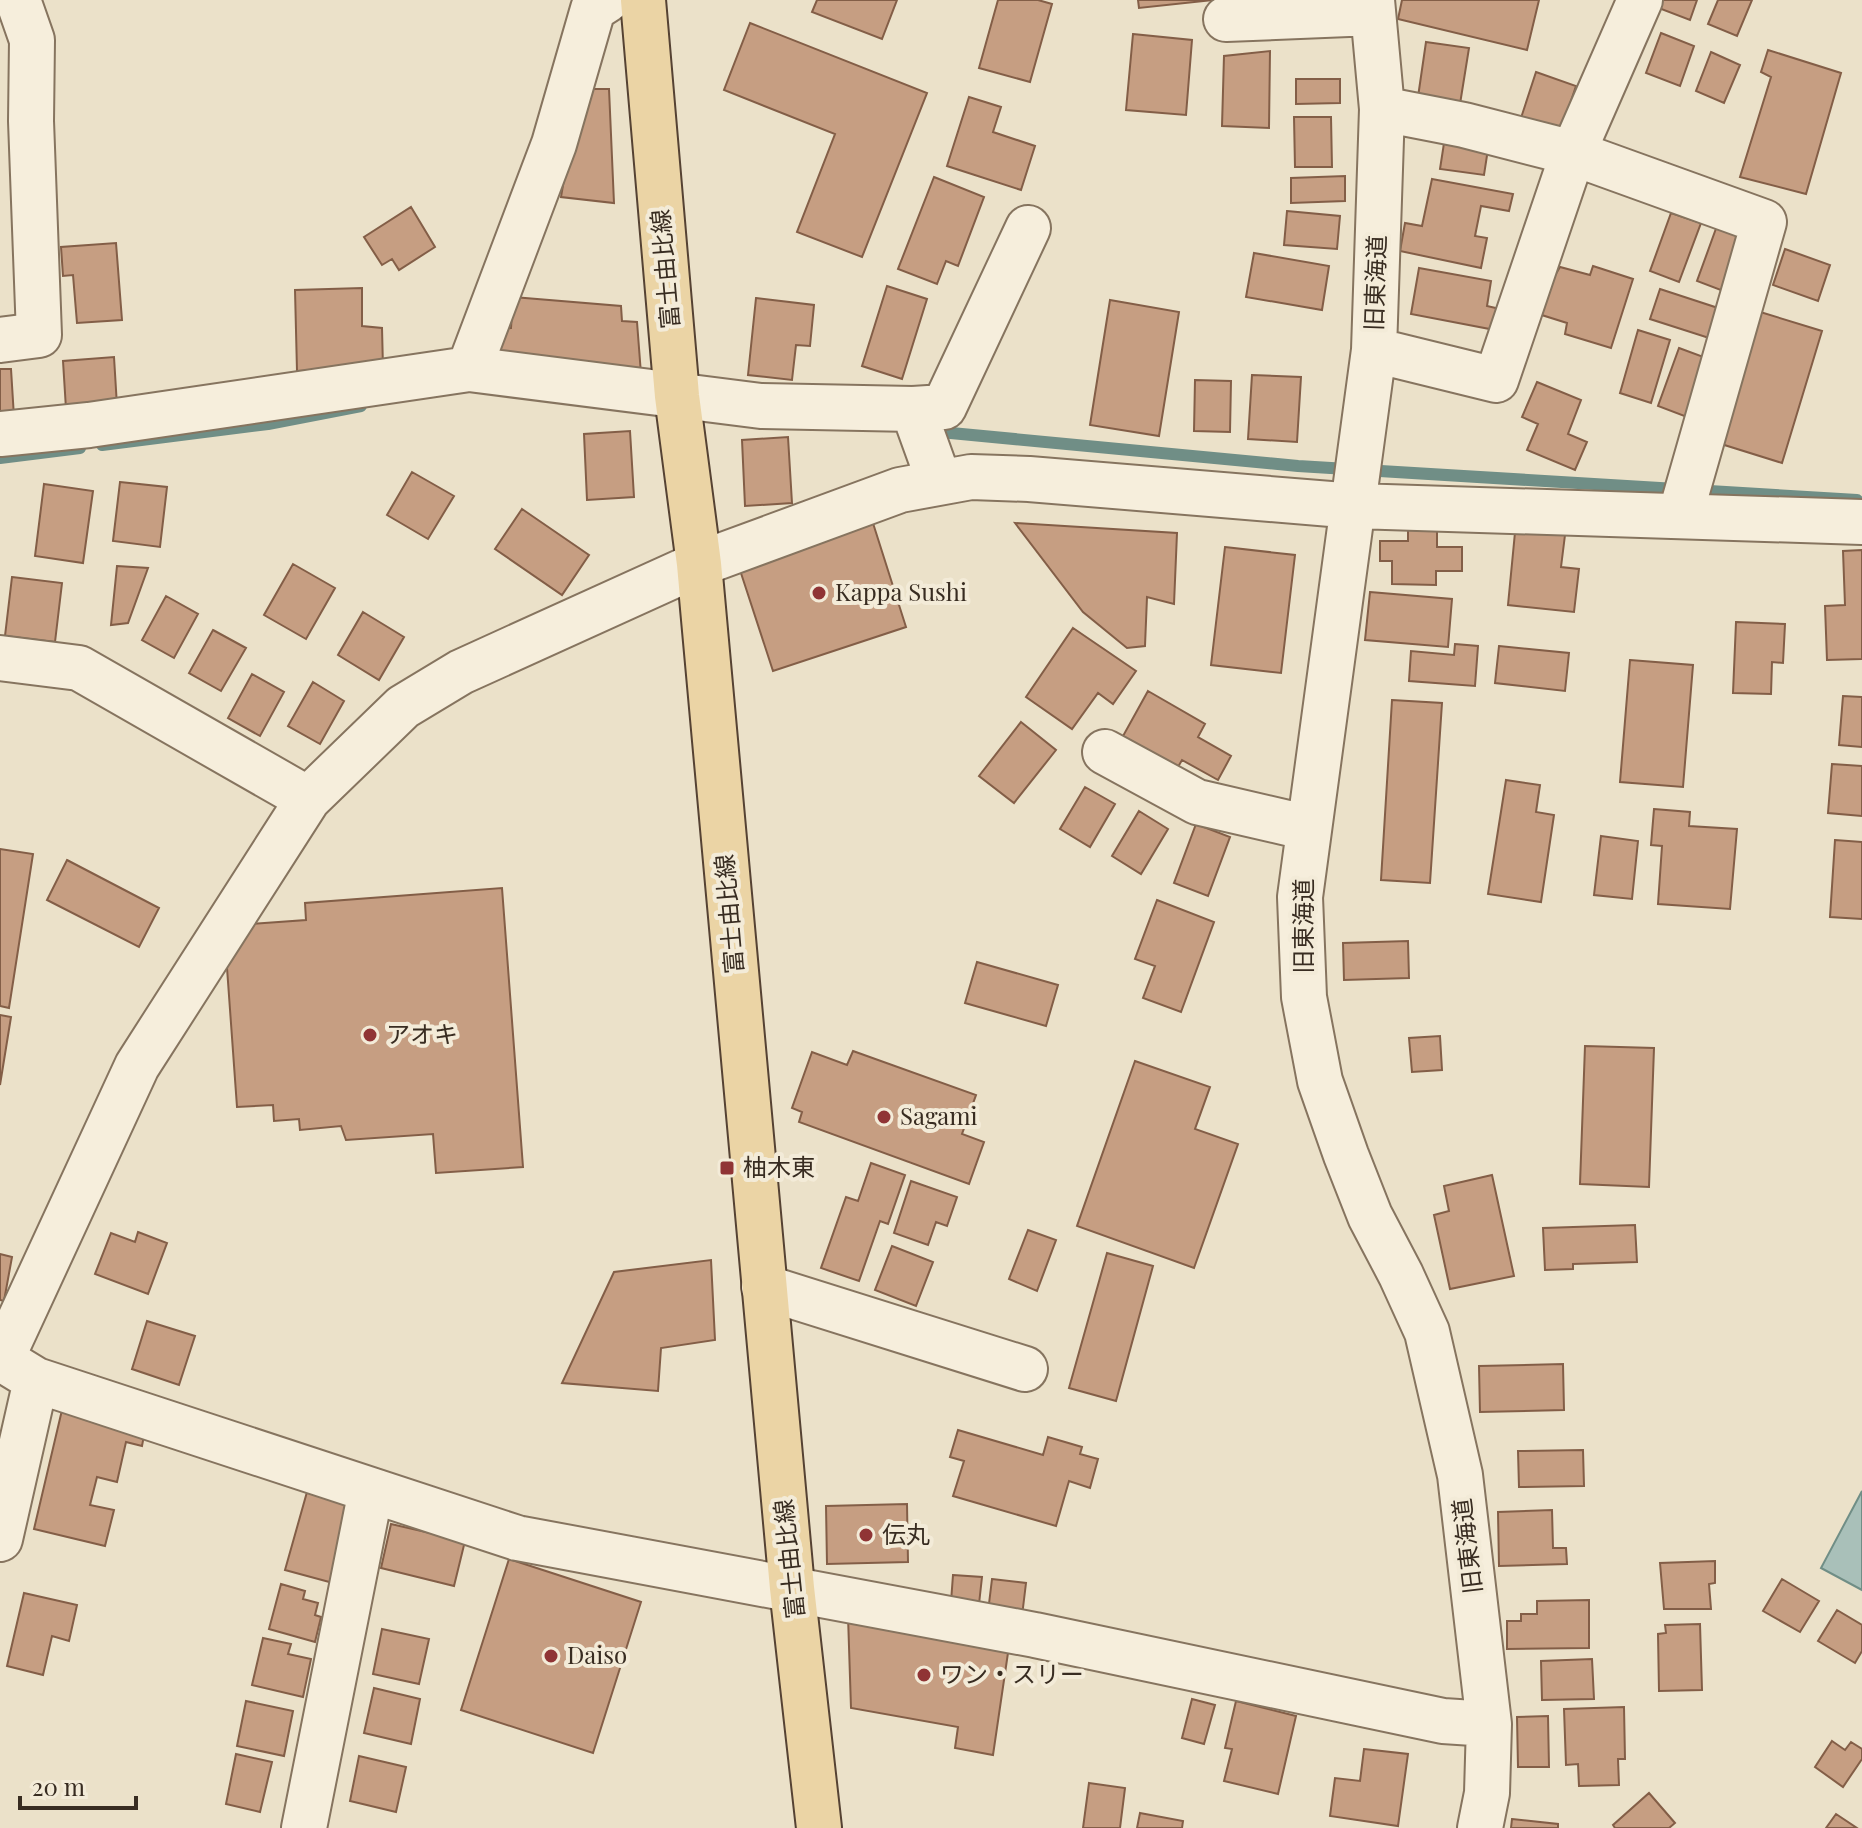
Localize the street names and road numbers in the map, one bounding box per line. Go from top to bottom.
street label: 富士由比線 [643,208,685,330]
street label: 旧東海道 [1356,234,1392,331]
street label: 富士由比線 [707,853,749,975]
street label: 旧東海道 [1286,878,1318,974]
street label: 旧東海道 [1444,1497,1488,1596]
street label: 富士由比線 [766,1498,810,1621]

